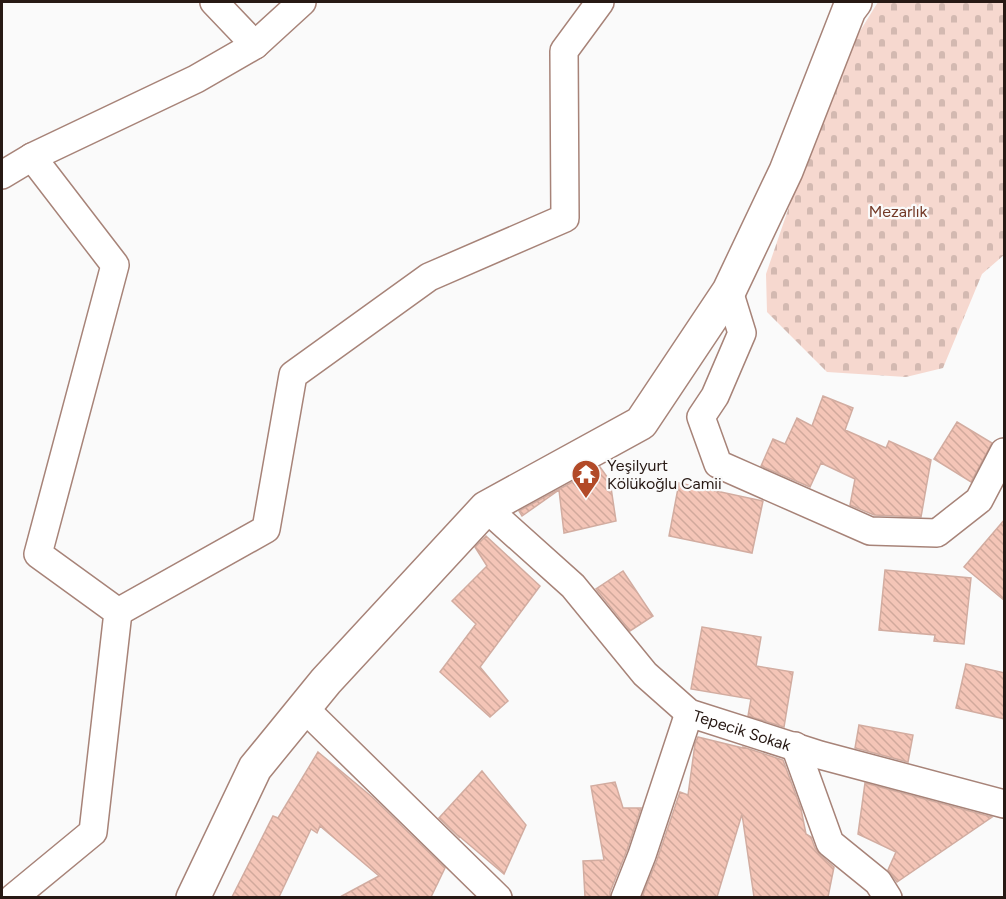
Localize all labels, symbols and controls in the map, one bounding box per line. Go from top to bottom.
park label: Mezarlık [869,202,928,221]
place label: Yeşilyurt Kölükoğlu Camii [607,456,722,493]
temple icon: Yeşilyurt Kölükoğlu Camii [570,458,602,500]
street label: Tepecik Sokak [691,706,793,755]

